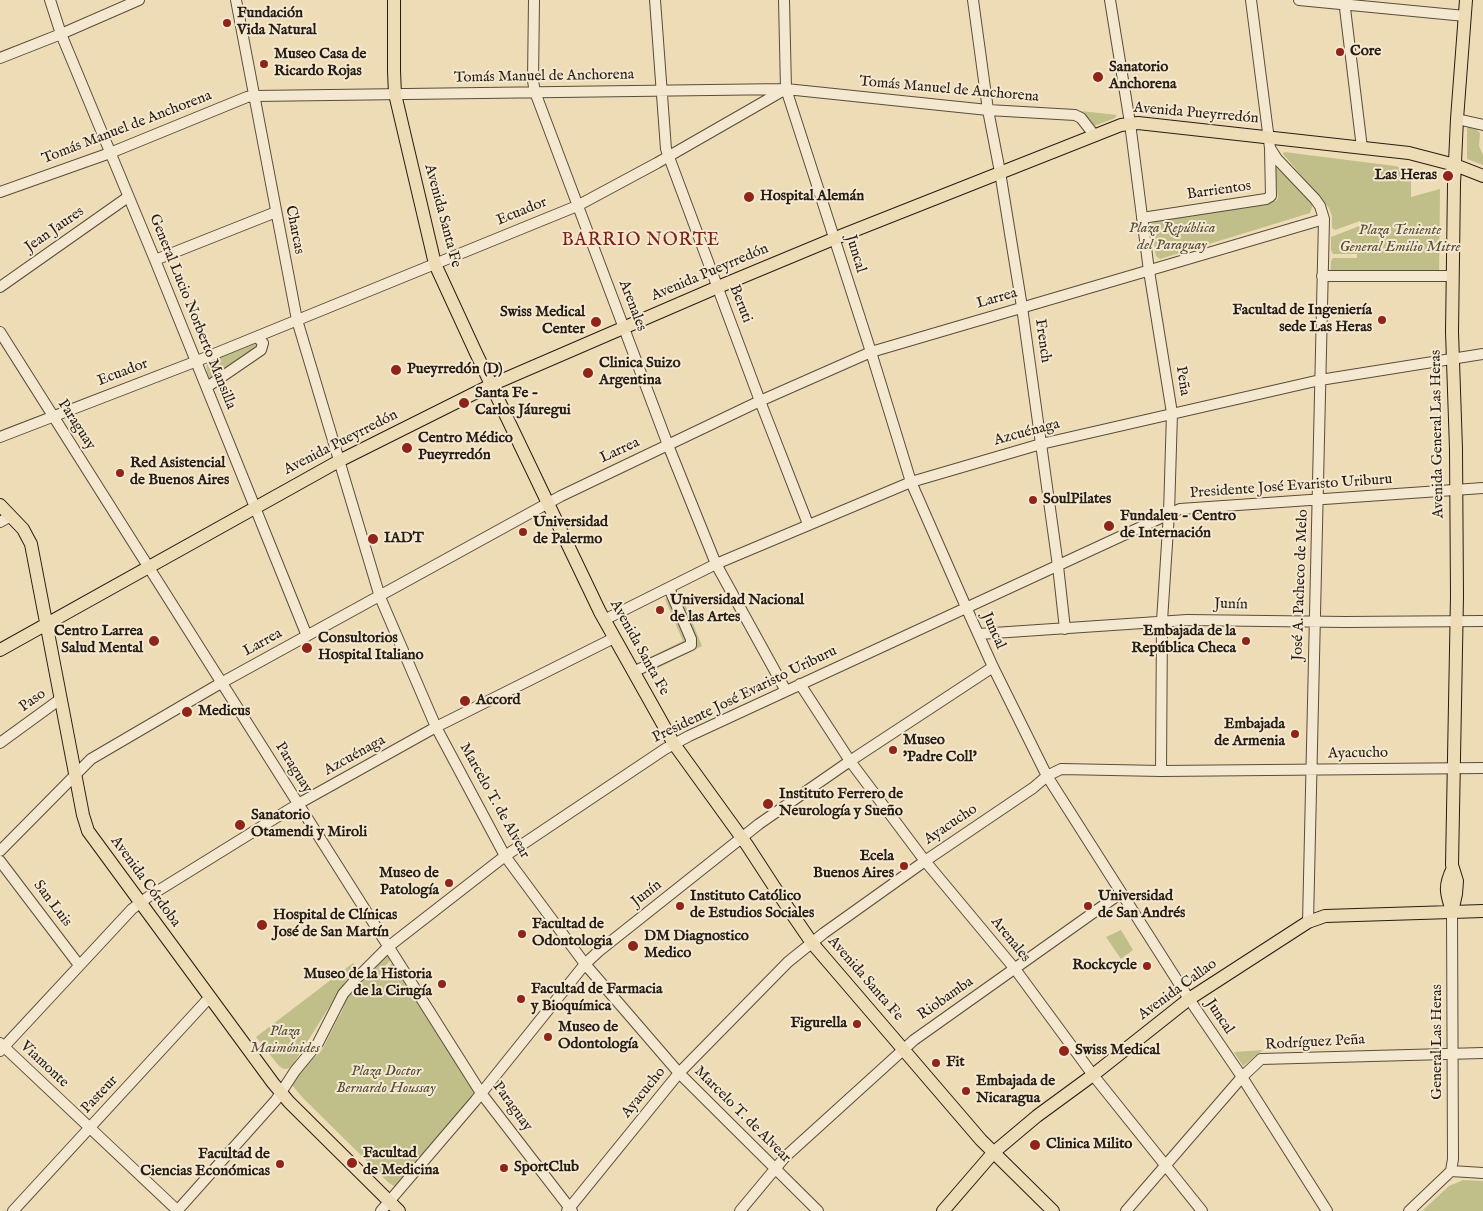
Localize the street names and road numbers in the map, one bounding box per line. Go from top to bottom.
street label: Tomás Manuel de Anchorena [454,66,634,88]
street label: Tomás Manuel de Anchorena [858,73,1040,107]
street label: Tomás Manuel de Anchorena [40,87,214,169]
street label: Avenida Pueyrredón [1133,100,1259,128]
street label: Avenida Santa Fe [420,162,464,270]
street label: Barrientos [1186,178,1252,204]
street label: Ecuador [494,194,550,230]
street label: Jean Jaures [22,203,88,257]
street label: Charcas [281,204,307,256]
street label: General Lucio Norberto Mansilla [145,212,239,412]
street label: Juncal [841,233,869,275]
street label: Avenida Pueyrredón [649,240,771,306]
street label: Arenales [614,278,650,334]
street label: Beruti [725,282,755,326]
street label: Larrea [975,285,1019,313]
street label: French [1030,318,1054,364]
street label: Avenida General Las Heras [1428,350,1448,518]
street label: Ecuador [95,355,151,391]
street label: Peña [1171,365,1193,397]
street label: Paraguay [53,396,99,454]
street label: Avenida Pueyrredón [281,406,401,480]
street label: Azcuénaga [992,416,1062,450]
street label: Larrea [597,434,643,468]
street label: Presidente José Evaristo Uriburu [1189,471,1393,503]
street label: José A. Pacheco de Melo [1289,509,1313,661]
street label: Junín [1214,596,1248,614]
street label: Avenida Santa Fe [605,597,673,699]
street label: Juncal [977,610,1009,652]
street label: Larrea [240,625,286,661]
street label: Presidente José Evaristo Uriburu [650,642,840,748]
street label: Paso [16,685,50,717]
street label: Azcuénaga [321,732,389,780]
street label: Paraguay [270,739,316,797]
street label: Marcelo T. de Alvear [455,740,533,862]
street label: Ayacucho [1328,744,1388,764]
street label: Ayacucho [921,801,981,849]
street label: Avenida Córdoba [106,833,184,931]
street label: San Luis [29,877,75,931]
street label: Junín [628,877,666,911]
street label: Arenales [986,914,1034,966]
street label: Avenida Santa Fe [823,933,907,1025]
street label: Avenida Callao [1135,955,1221,1025]
street label: Riobamba [915,973,977,1025]
street label: General Las Heras [1429,984,1447,1100]
street label: Juncal [1201,996,1237,1038]
street label: Rodríguez Peña [1265,1031,1365,1055]
street label: Viamonte [16,1038,72,1092]
street label: Marcelo T. de Alvear [690,1063,794,1167]
street label: Ayacucho [618,1064,670,1122]
street label: Pasteur [78,1072,122,1118]
street label: Paraguay [488,1079,536,1135]

